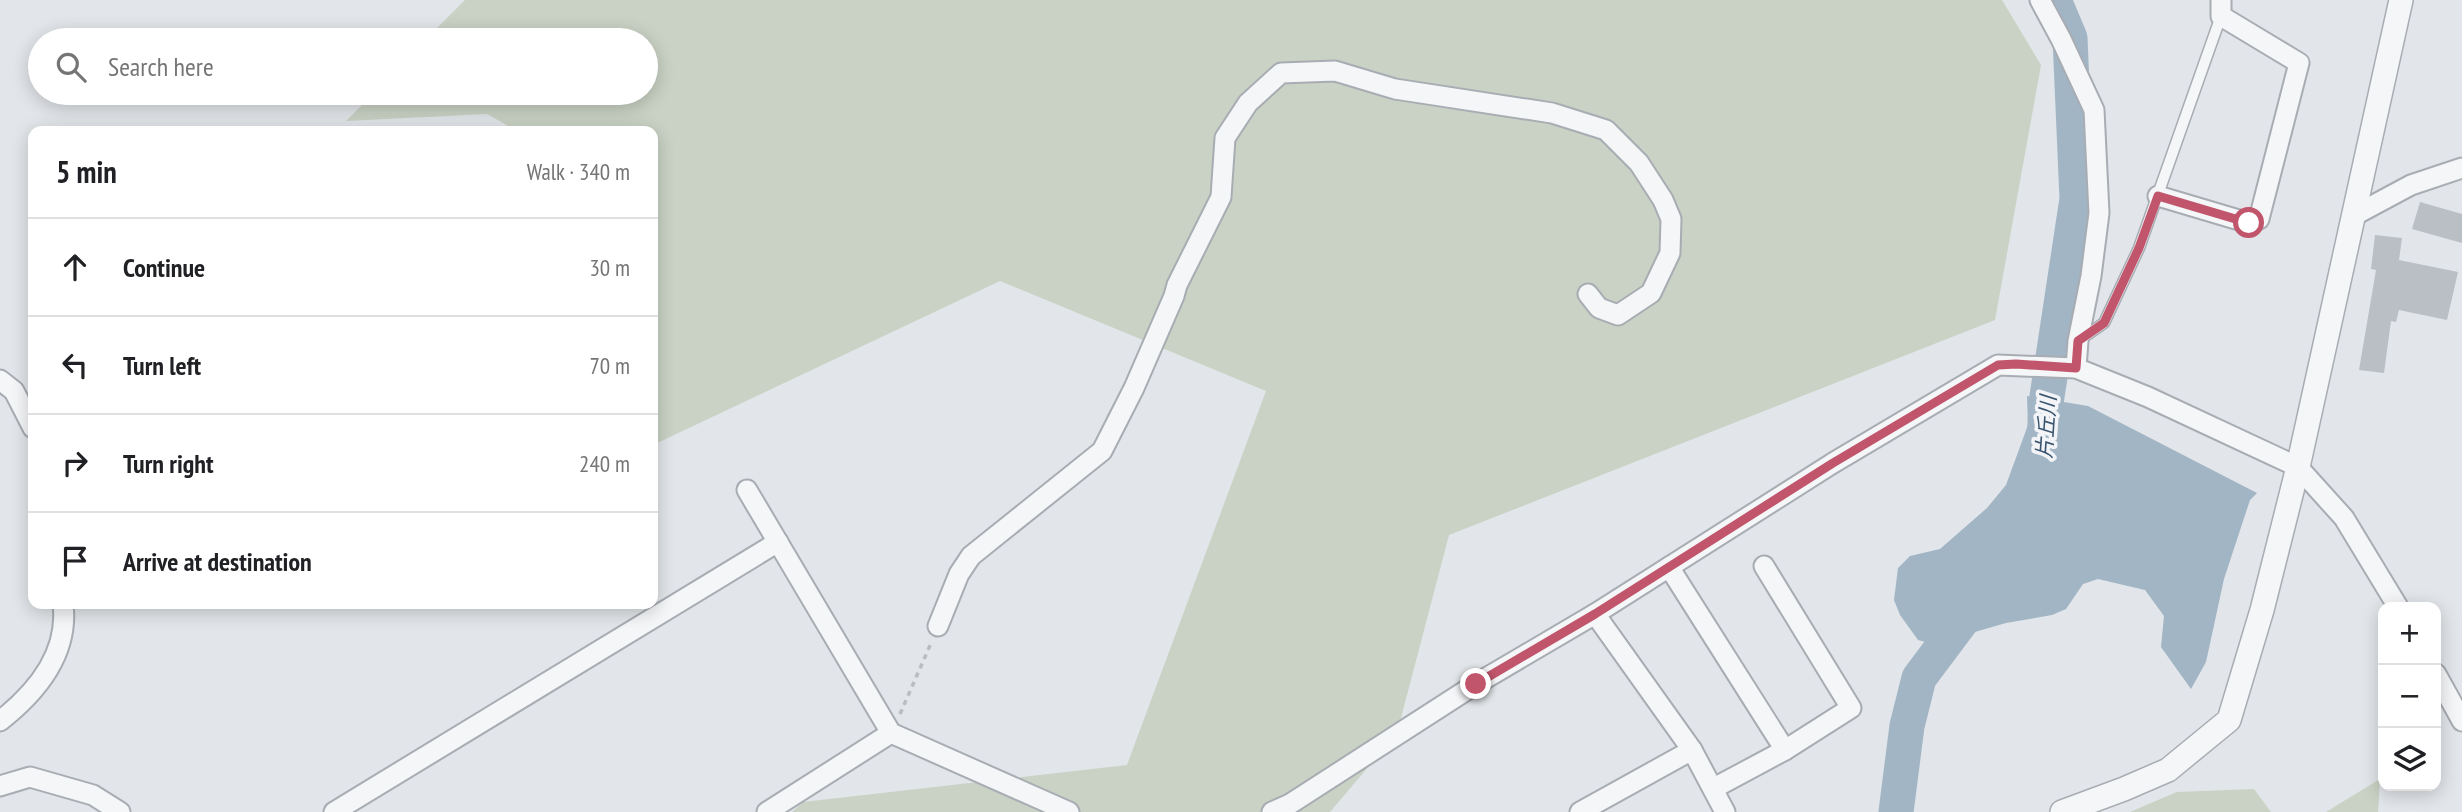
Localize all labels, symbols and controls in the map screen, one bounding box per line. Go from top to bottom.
search box [28,28,658,105]
icon: search [52,48,90,86]
text: Search here [108,50,214,83]
text: 5 min [56,152,117,191]
text: Walk · 340 m [527,157,630,186]
route start [2233,207,2264,238]
icon: ahead [56,248,94,286]
text: Continue [123,251,205,284]
text: 30 m [589,253,630,282]
icon: left [56,346,94,384]
text: Turn left [123,349,201,382]
text: 70 m [589,351,630,380]
water label: 片丘川 [2030,393,2062,459]
icon: right [56,444,94,482]
text: Turn right [123,447,214,480]
text: 240 m [579,449,630,478]
icon: arrive [56,542,94,580]
text: Arrive at destination [123,545,312,578]
map controls [2378,602,2441,791]
button: + [2378,602,2441,665]
button: − [2378,665,2441,728]
route end [1460,668,1491,699]
button: layers [2378,728,2441,791]

